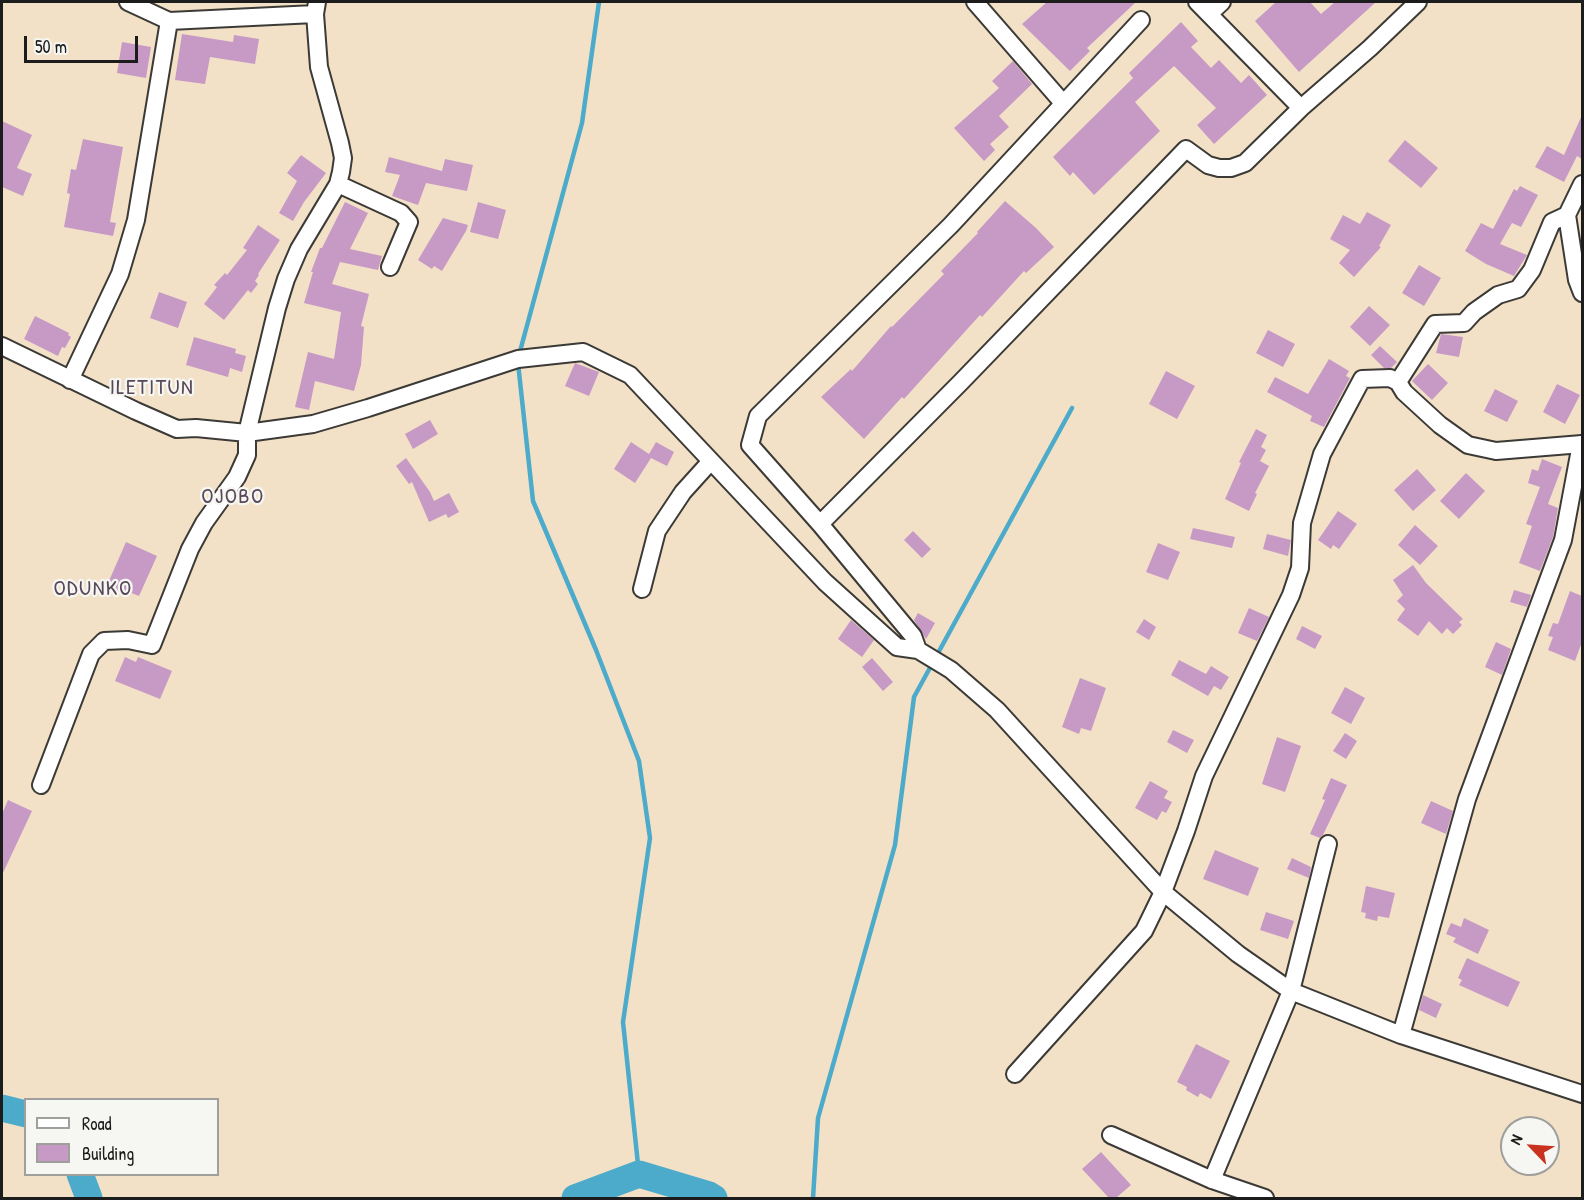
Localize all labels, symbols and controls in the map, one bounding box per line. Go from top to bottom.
scale bar [27,24,141,62]
text: 50 m [35,34,67,59]
district label: ILETITUN [110,375,194,401]
district label: OJOBO [201,484,265,510]
district label: ODUNKO [53,576,133,602]
legend [24,1098,219,1176]
text: Road [82,1111,112,1136]
north arrow [1500,1116,1560,1176]
text: N [1504,1131,1527,1148]
text: Building [82,1141,134,1166]

